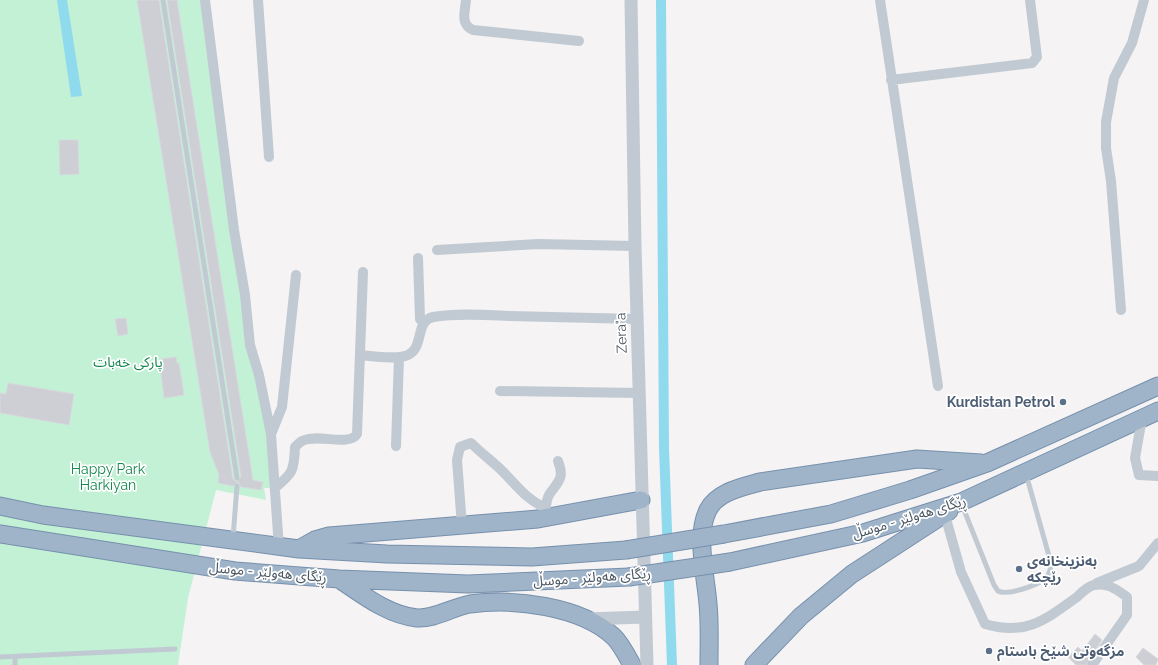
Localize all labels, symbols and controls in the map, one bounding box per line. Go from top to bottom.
street label: Zera"a [612,312,630,354]
park label: پارکی خەبات [93,354,163,372]
place label: Kurdistan Petrol [947,394,1056,410]
marker: Kurdistan Petrol [1058,397,1068,407]
park label: Happy Park Harkiyan [71,461,146,493]
street label: ڕێگای هەولێر - موسڵ [850,490,969,546]
place label: بەنزینخانەی رێچکە [1027,553,1097,587]
street label: ڕێگای هەولێر - موسڵ [208,557,328,589]
street label: ڕێگای هەولێر - موسڵ [532,563,652,593]
marker: بەنزینخانەی رێچکە [1014,564,1024,574]
place label: مزگەوتی شێخ باستام [997,643,1124,662]
marker: مزگەوتی شێخ باستام [984,646,994,656]

